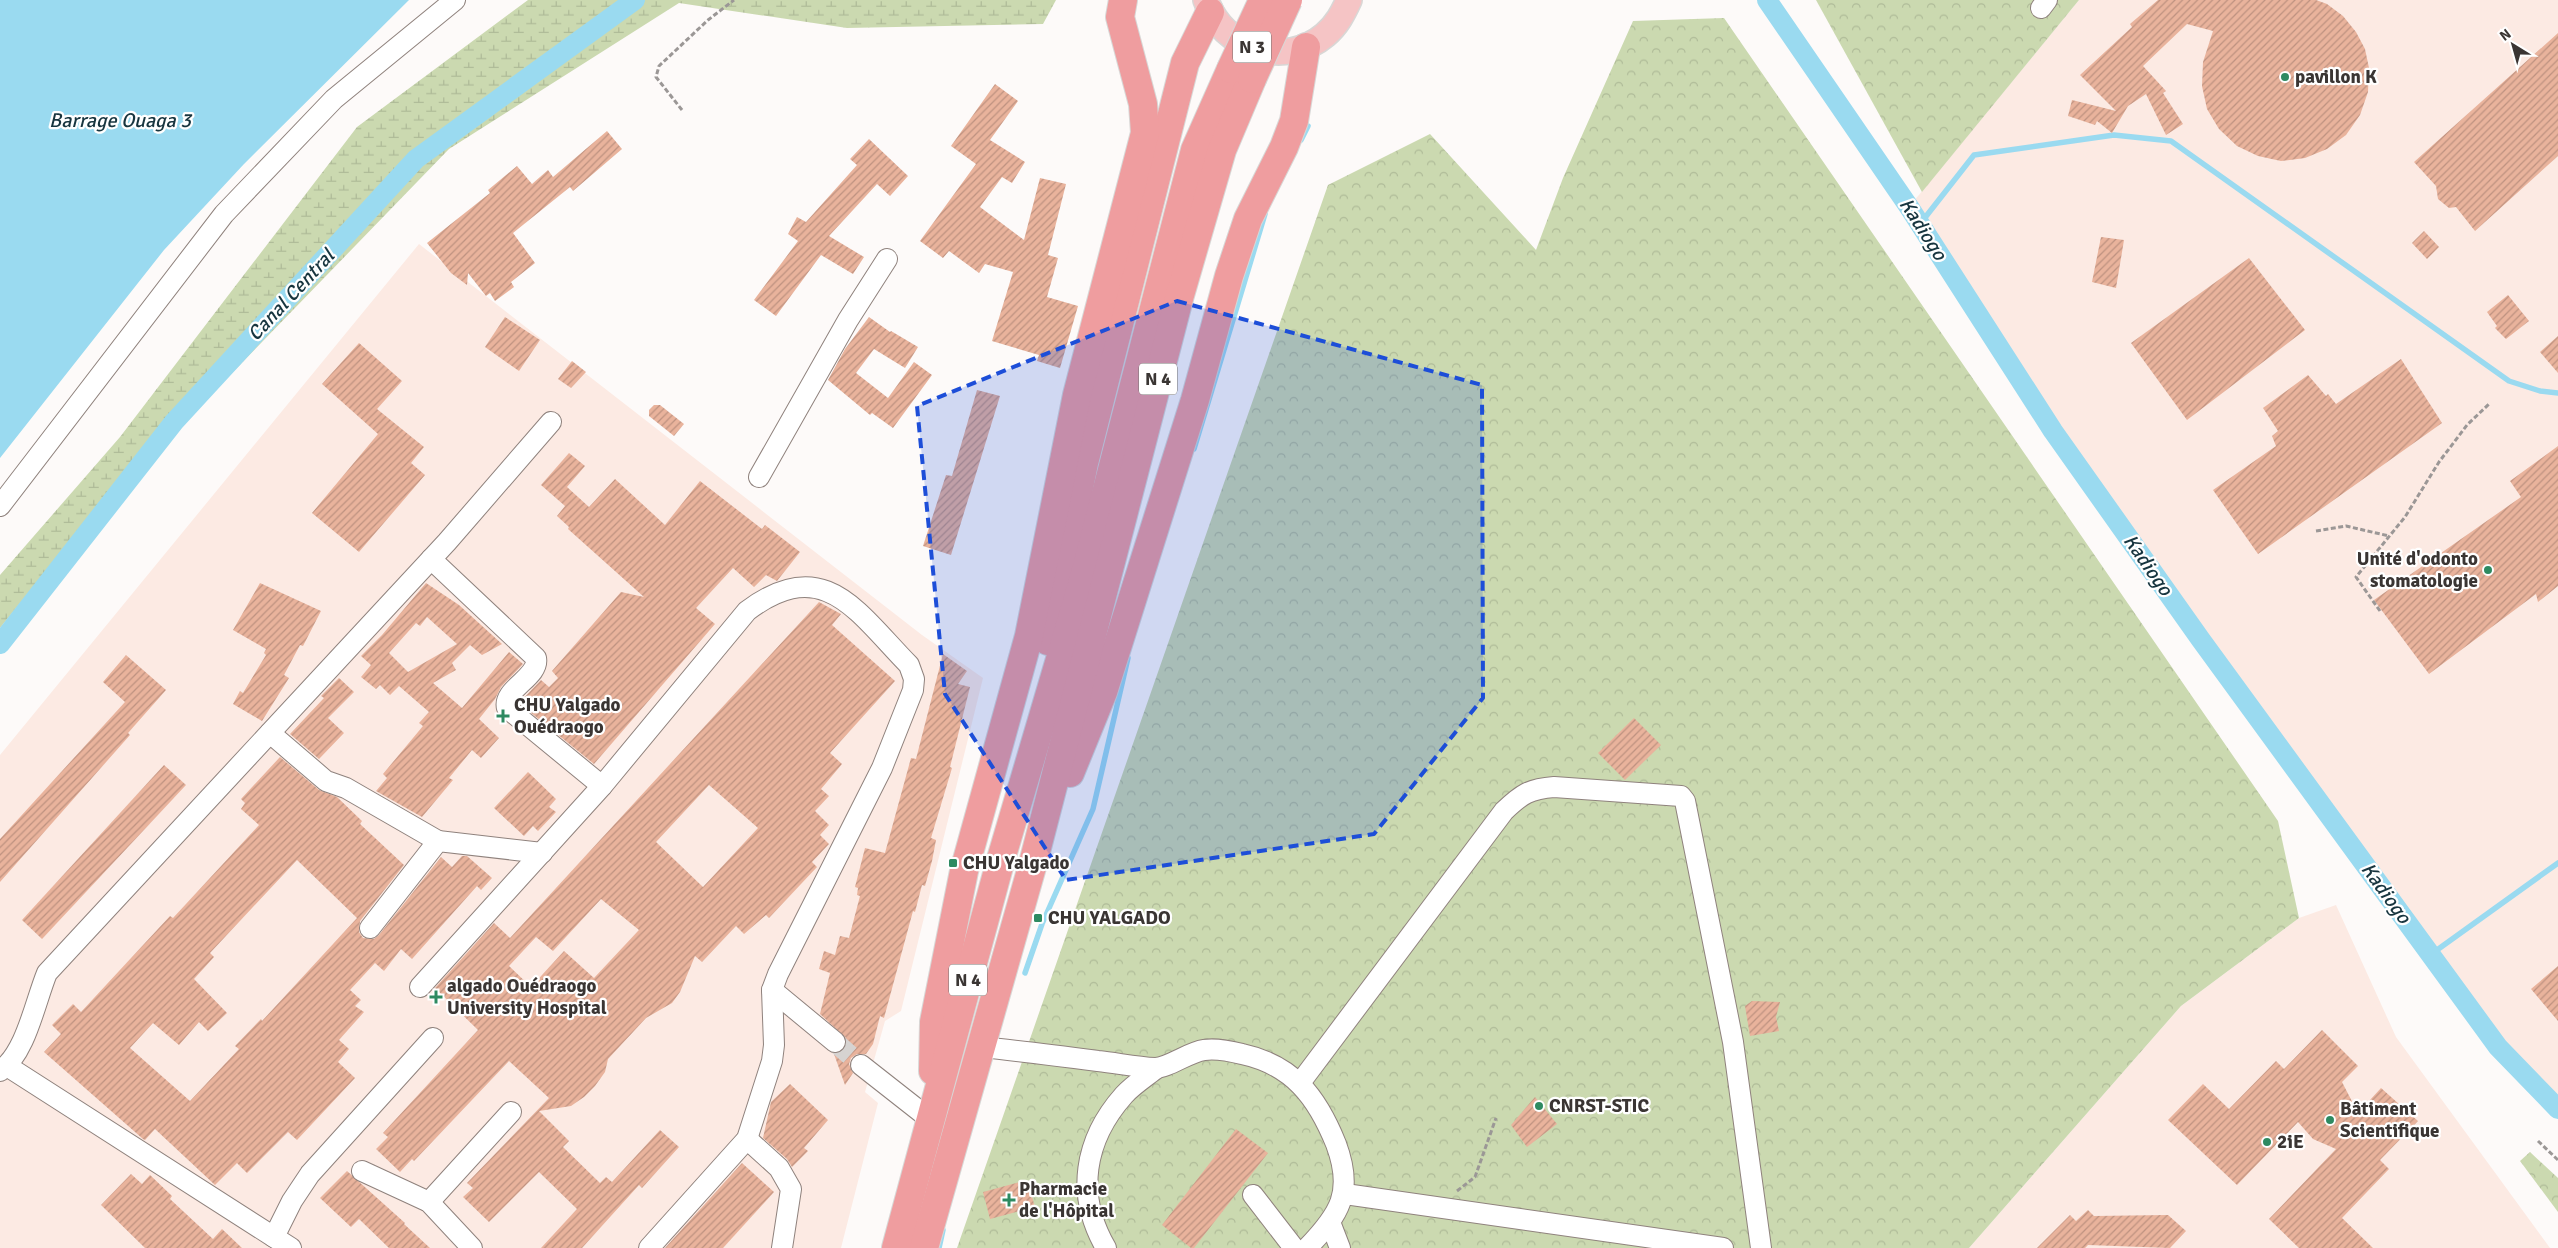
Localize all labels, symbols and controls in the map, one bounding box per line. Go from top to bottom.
north arrow [2488,20,2538,70]
text: N [2496,25,2514,45]
road number: N 3 [1233,32,1271,62]
place label: pavillon K [2295,65,2377,89]
marker: pavillon K [2279,71,2291,83]
water label: Barrage Ouaga 3 [49,108,193,133]
water label: Kadiogo [1894,193,1953,266]
water label: Canal Central [242,242,341,346]
road number: N 4 [1139,364,1177,394]
water label: Kadiogo [2118,529,2179,602]
place label: Unité d'odonto stomatologie [2357,547,2478,593]
marker: Unité d'odonto stomatologie [2482,564,2494,576]
place label: CHU Yalgado Ouédraogo [514,693,621,739]
marker: CHU Yalgado Ouédraogo [496,709,510,723]
place label: CHU Yalgado [963,851,1070,875]
marker: CHU Yalgado [947,857,959,869]
water label: Kadiogo [2356,858,2417,930]
place label: CHU YALGADO [1048,906,1171,930]
marker: CHU YALGADO [1032,912,1044,924]
road number: N 4 [949,964,987,996]
place label: algado Ouédraogo University Hospital [447,974,607,1020]
marker: algado Ouédraogo University Hospital [429,990,443,1004]
place label: CNRST-STIC [1549,1094,1650,1118]
place label: Bâtiment Scientifique [2340,1097,2440,1143]
marker: CNRST-STIC [1533,1100,1545,1112]
marker: Bâtiment Scientifique [2324,1114,2336,1126]
place label: 2iE [2277,1130,2304,1154]
marker: 2iE [2261,1136,2273,1148]
place label: Pharmacie de l'Hôpital [1019,1177,1114,1223]
marker: Pharmacie de l'Hôpital [1003,1194,1015,1206]

